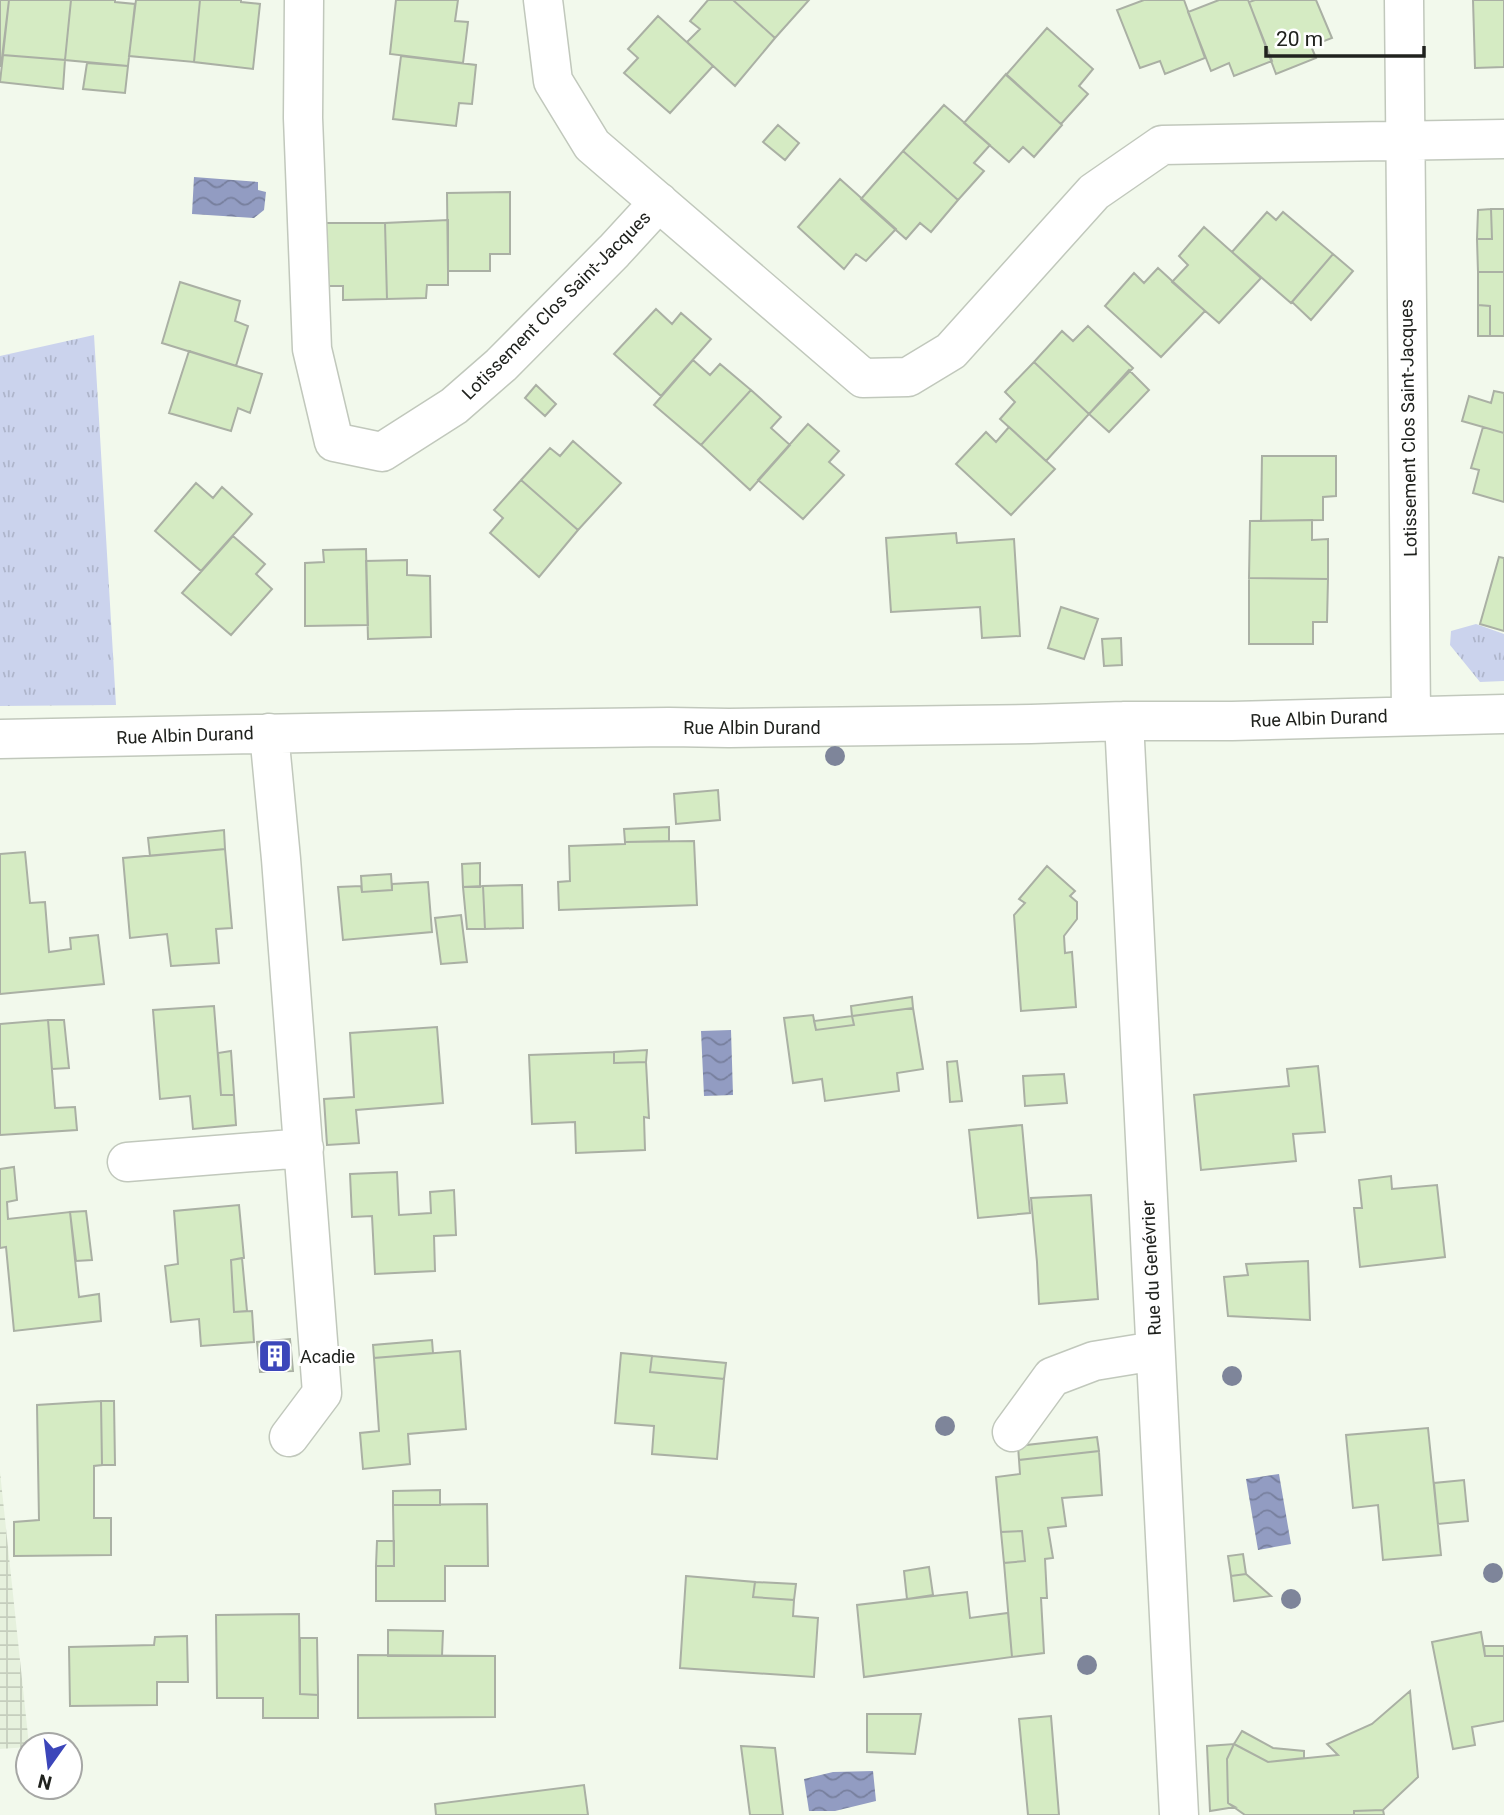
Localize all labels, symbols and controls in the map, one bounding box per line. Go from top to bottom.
scale bar [1266,14,1424,58]
text: 20 m [1276,27,1323,51]
street label: Lotissement Clos Saint-Jacques [457,206,655,404]
street label: Lotissement Clos Saint-Jacques [1395,299,1421,557]
street label: Rue Albin Durand [1250,705,1388,731]
street label: Rue Albin Durand [683,717,821,738]
street label: Rue Albin Durand [116,722,254,748]
street label: Rue du Genévrier [1137,1200,1165,1336]
building icon: Acadie [256,1337,294,1375]
place label: Acadie [300,1346,355,1367]
north arrow [14,1731,84,1801]
text: N [36,1769,54,1795]

